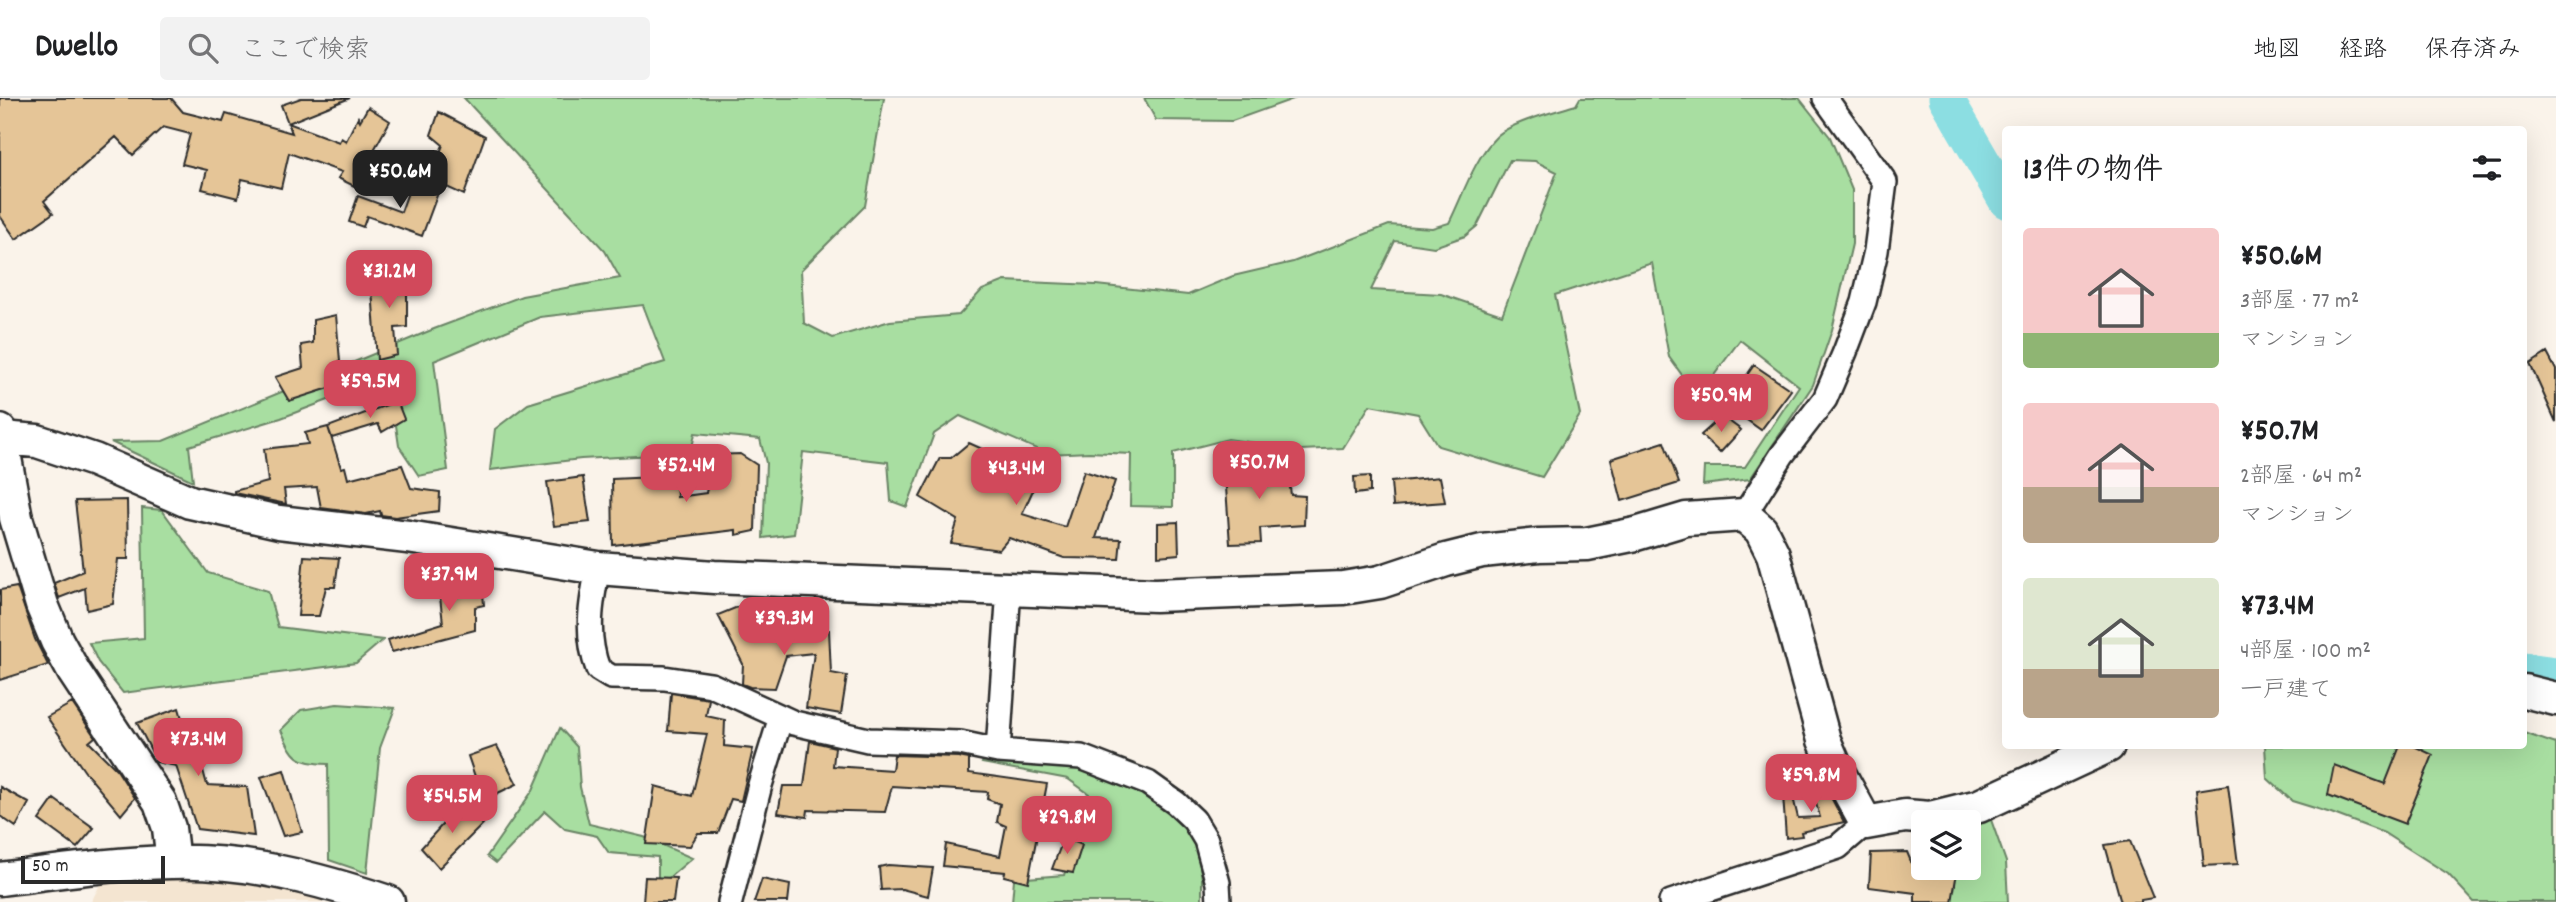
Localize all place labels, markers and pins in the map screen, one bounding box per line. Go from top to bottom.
pin: ¥50.6M [343,150,457,210]
pin: ¥31.2M [332,250,446,310]
pin: ¥59.5M [313,360,427,420]
pin: ¥50.9M [1664,374,1778,434]
pin: ¥50.7M [1202,442,1316,501]
pin: ¥52.4M [629,444,743,504]
pin: ¥43.4M [959,448,1073,507]
pin: ¥37.9M [392,554,506,613]
pin: ¥39.3M [727,598,841,657]
pin: ¥73.4M [141,718,255,778]
pin: ¥59.8M [1754,754,1868,814]
pin: ¥54.5M [395,776,509,835]
pin: ¥29.8M [1010,796,1124,856]

